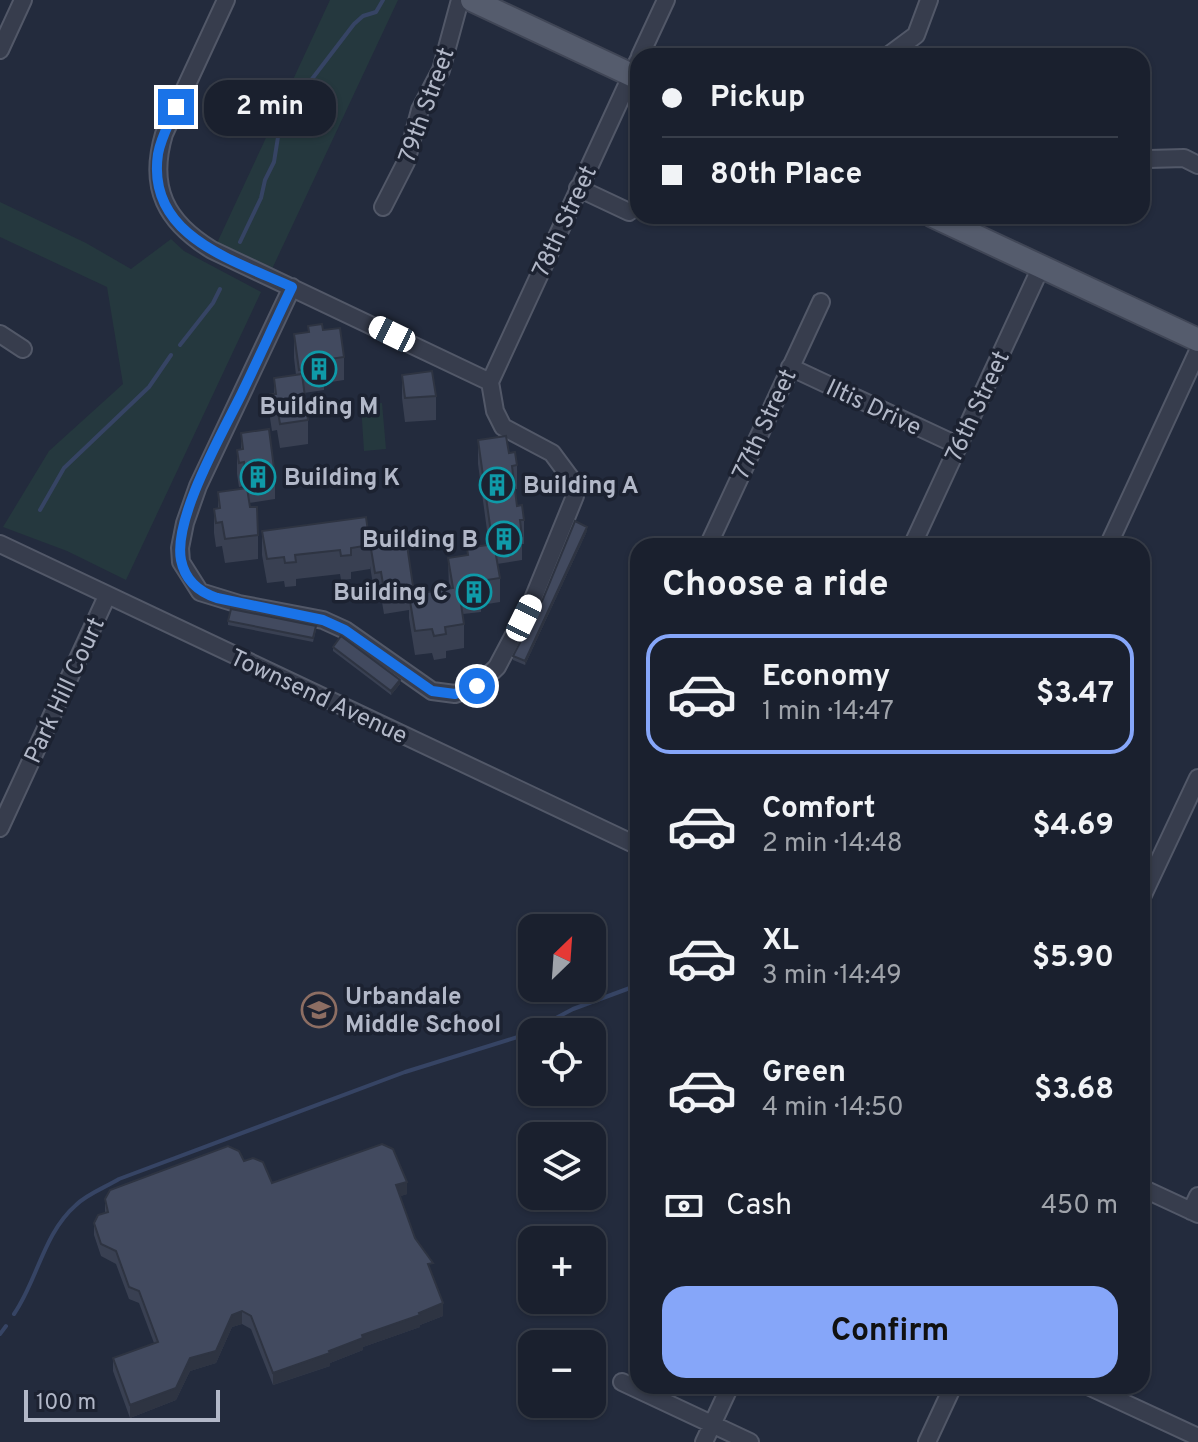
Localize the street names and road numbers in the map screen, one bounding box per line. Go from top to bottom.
street label: 79th Street [393,44,463,168]
street label: 78th Street [527,161,605,282]
street label: 76th Street [940,346,1018,467]
street label: 77th Street [727,365,805,485]
street label: Iltis Drive [821,374,926,444]
street label: Park Hill Court [19,613,113,769]
street label: Townsend Avenue [225,644,412,752]

